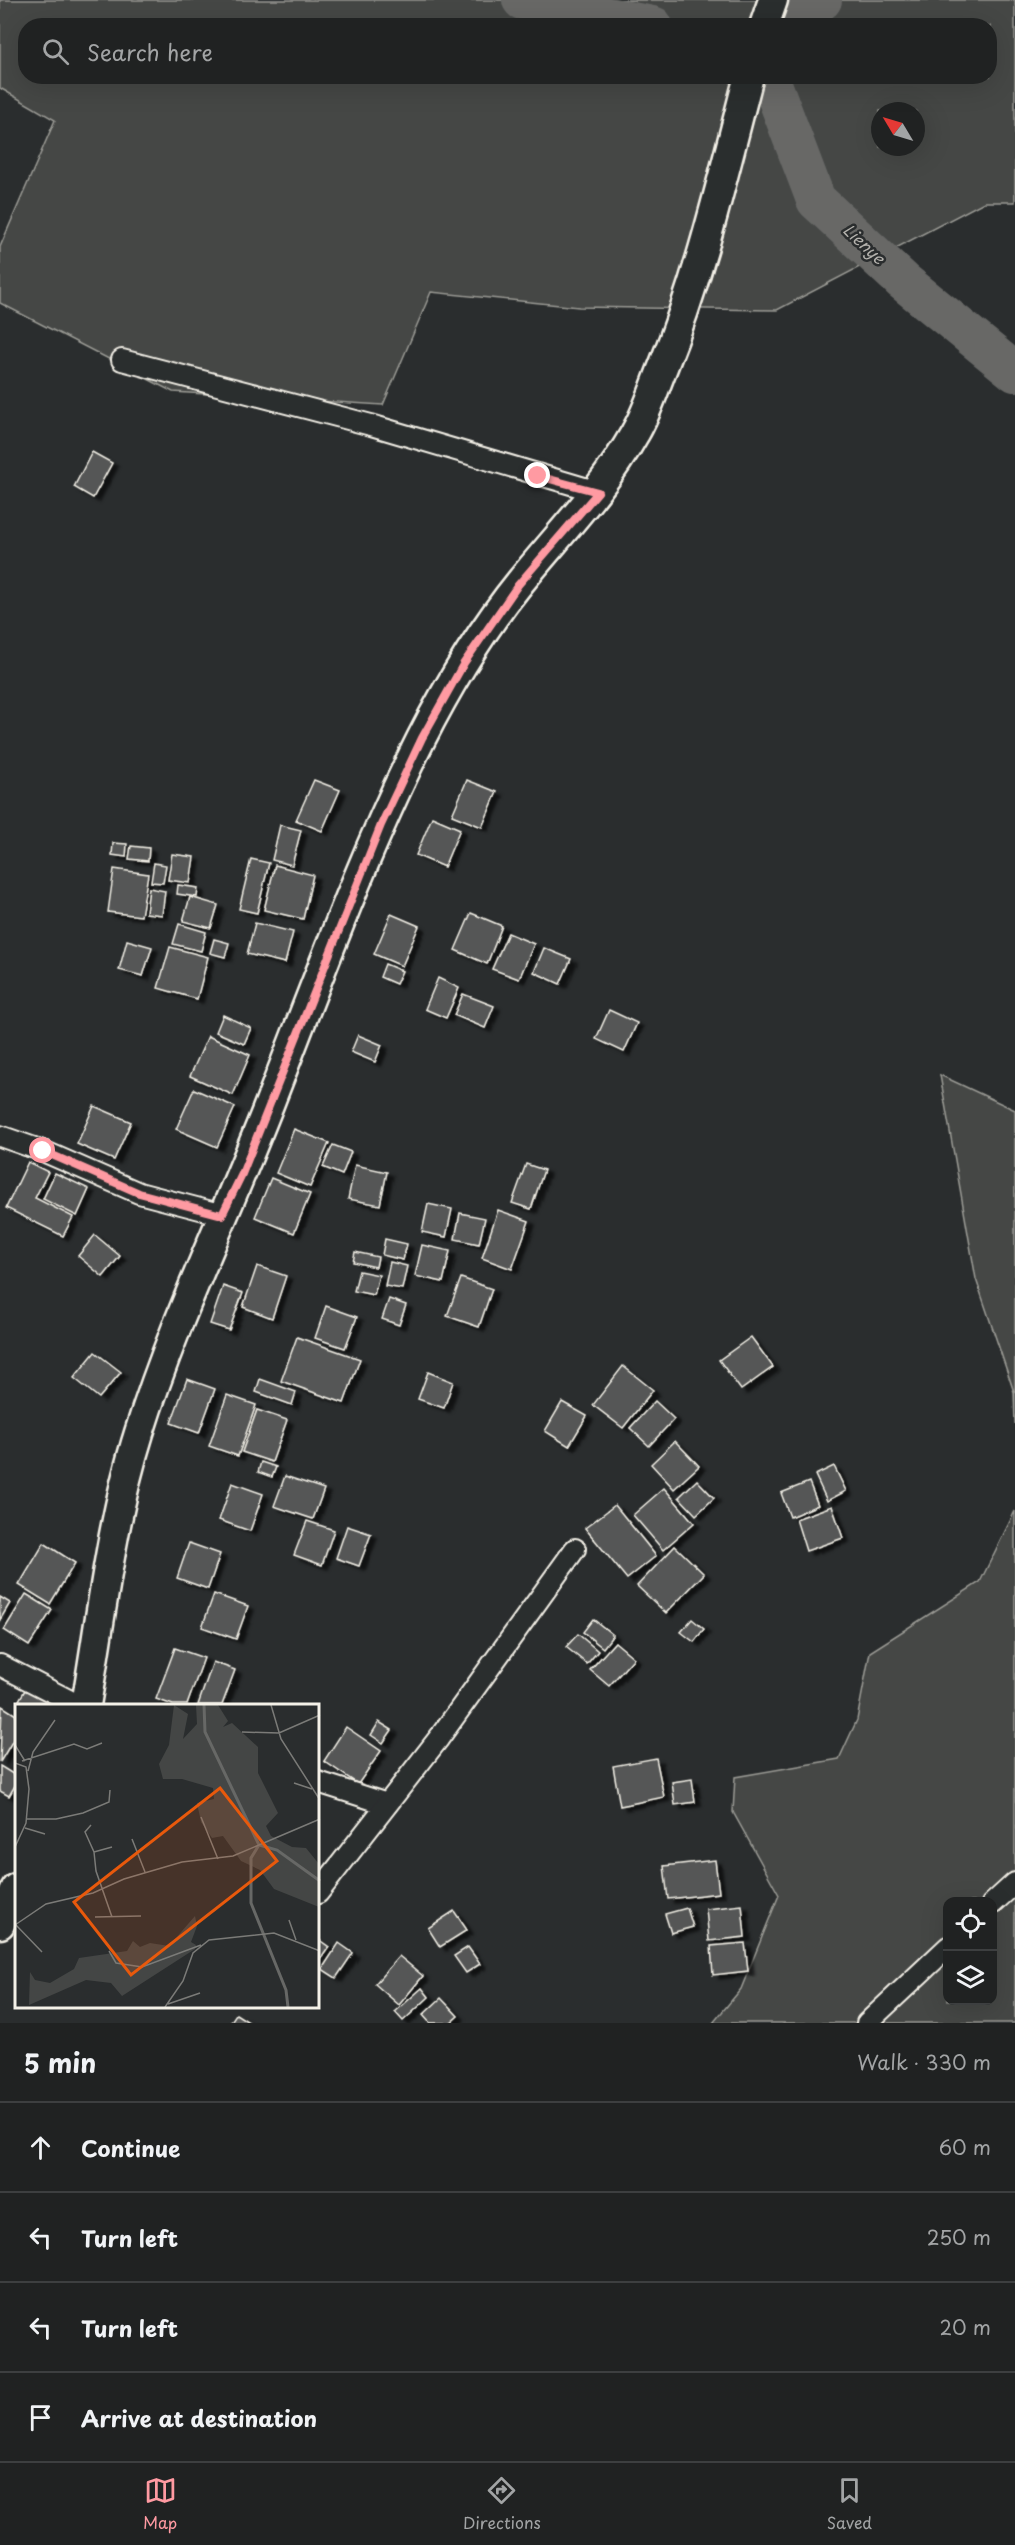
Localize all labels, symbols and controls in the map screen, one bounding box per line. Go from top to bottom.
search box [18,18,997,84]
icon: search [39,35,72,68]
text: Search here [87,35,213,68]
north arrow [871,102,925,156]
water label: Lienye [838,218,892,270]
route end [524,462,550,488]
route start [29,1137,55,1163]
inset map [15,1704,320,2008]
map controls [943,1897,997,2005]
button: locate [943,1897,997,1951]
button: layers [943,1951,997,2005]
text: 5 min [24,2043,96,2082]
text: Walk · 330 m [857,2047,991,2077]
icon: ahead [24,2131,57,2164]
text: Continue [81,2131,180,2164]
text: 60 m [939,2132,991,2162]
icon: left [24,2221,57,2254]
text: Turn left [81,2221,178,2254]
text: 250 m [927,2222,991,2252]
icon: left [24,2311,57,2344]
text: Turn left [81,2311,178,2344]
text: 20 m [939,2312,991,2342]
icon: arrive [24,2401,57,2434]
text: Arrive at destination [81,2401,317,2434]
tab: Map [143,2474,177,2534]
tab: Directions [463,2474,541,2534]
tab: Saved [827,2474,872,2534]

